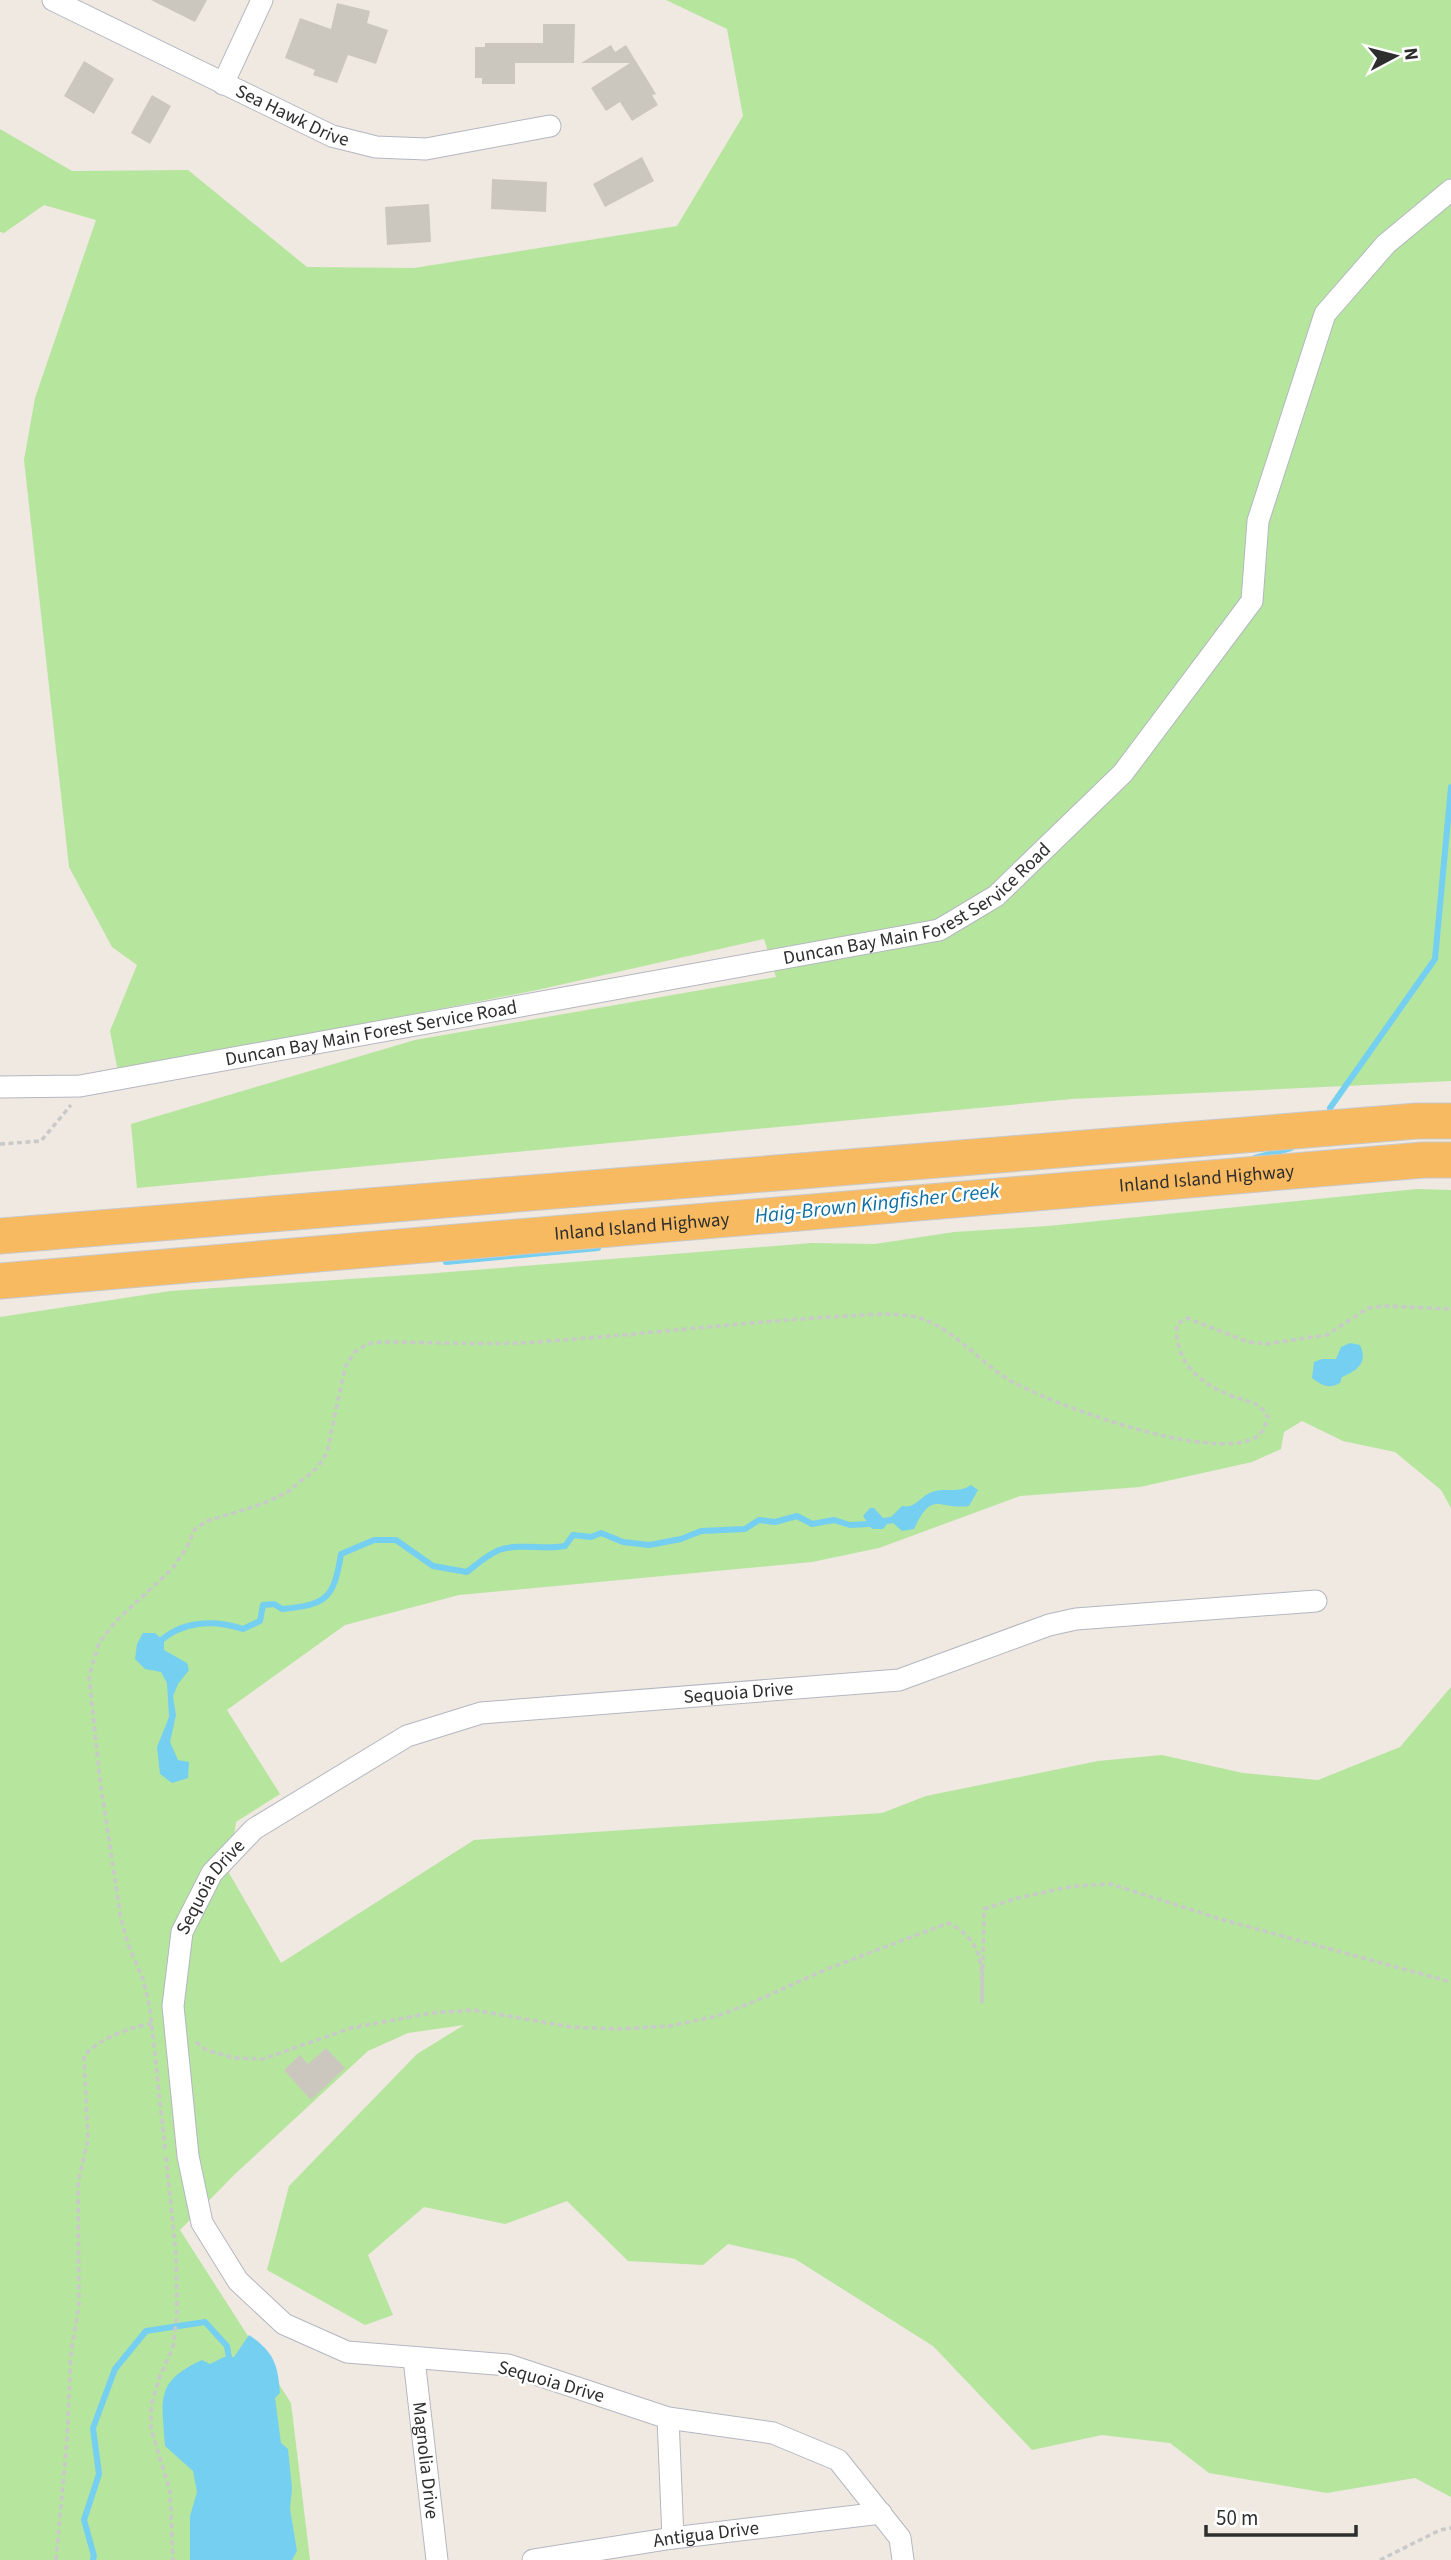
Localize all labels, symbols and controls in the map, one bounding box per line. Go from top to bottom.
north arrow [1360,21,1430,91]
text: N [1396,46,1425,62]
street label: Sea Hawk Drive [231,78,352,153]
street label: Duncan Bay Main Forest Service Road [781,836,1057,972]
street label: Duncan Bay Main Forest Service Road [223,993,519,1073]
street label: Inland Island Highway [1118,1157,1295,1199]
water label: Haig-Brown Kingfisher Creek [753,1175,1002,1231]
street label: Inland Island Highway [553,1206,730,1247]
street label: Sequoia Drive [682,1675,794,1710]
street label: Sequoia Drive [169,1833,251,1939]
street label: Sequoia Drive [494,2354,608,2410]
street label: Magnolia Drive [405,2400,446,2520]
scale bar [1206,2494,1356,2538]
text: 50 m [1216,2503,1258,2533]
street label: Antigua Drive [651,2514,760,2554]

